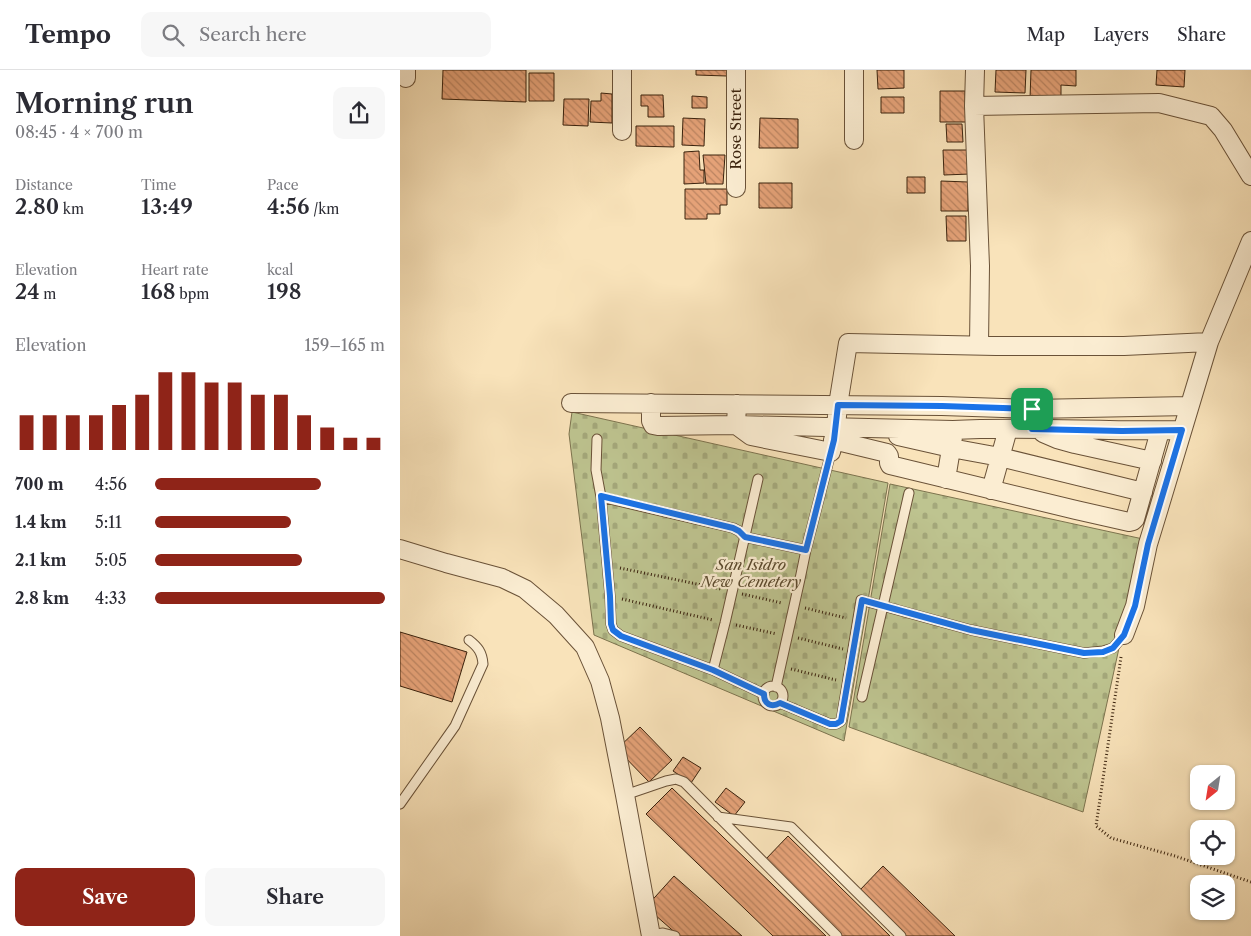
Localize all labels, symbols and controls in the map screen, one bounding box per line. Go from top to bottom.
search box [141,12,491,57]
text: Tempo [25,20,111,49]
icon: search [159,21,187,49]
text: Search here [199,23,307,46]
text: Map [1027,24,1065,46]
text: Layers [1093,24,1149,46]
text: Share [1177,24,1226,46]
text: Morning run [15,86,194,120]
button: share [333,87,385,139]
street label: Rose Street [726,88,745,170]
text: 08:45 · 4 × 700 m [15,122,143,142]
text: Distance [15,176,73,194]
text: Time [141,176,176,194]
text: Pace [267,176,299,194]
text: 2.80 [15,194,59,219]
text: 13:49 [141,194,193,219]
text: 4:56 [267,194,309,219]
text: km [59,200,84,218]
text: /km [309,200,339,218]
text: Elevation [15,261,78,279]
text: Heart rate [141,261,208,279]
text: kcal [267,261,293,279]
text: 24 [15,279,40,304]
text: 168 [141,279,175,304]
text: 198 [267,279,301,304]
text: m [40,285,56,303]
text: bpm [175,285,209,303]
text: Elevation [15,335,86,355]
text: 159–165 m [305,335,385,355]
pin [1011,388,1053,430]
icon: arrive [1018,395,1046,423]
text: 700 m [15,474,64,494]
text: 4:56 [95,474,127,494]
text: 1.4 km [15,512,67,532]
text: 5:11 [95,512,122,532]
text: 2.1 km [15,550,67,570]
text: 5:05 [95,550,127,570]
park label: San Isidro New Cemetery [700,555,802,591]
text: 2.8 km [15,588,69,608]
text: 4:33 [95,588,126,608]
north arrow [1190,765,1235,810]
map controls [1190,765,1235,920]
button: locate [1190,820,1235,865]
button: Save [15,868,195,926]
button: Share [205,868,385,926]
button: layers [1190,875,1235,920]

